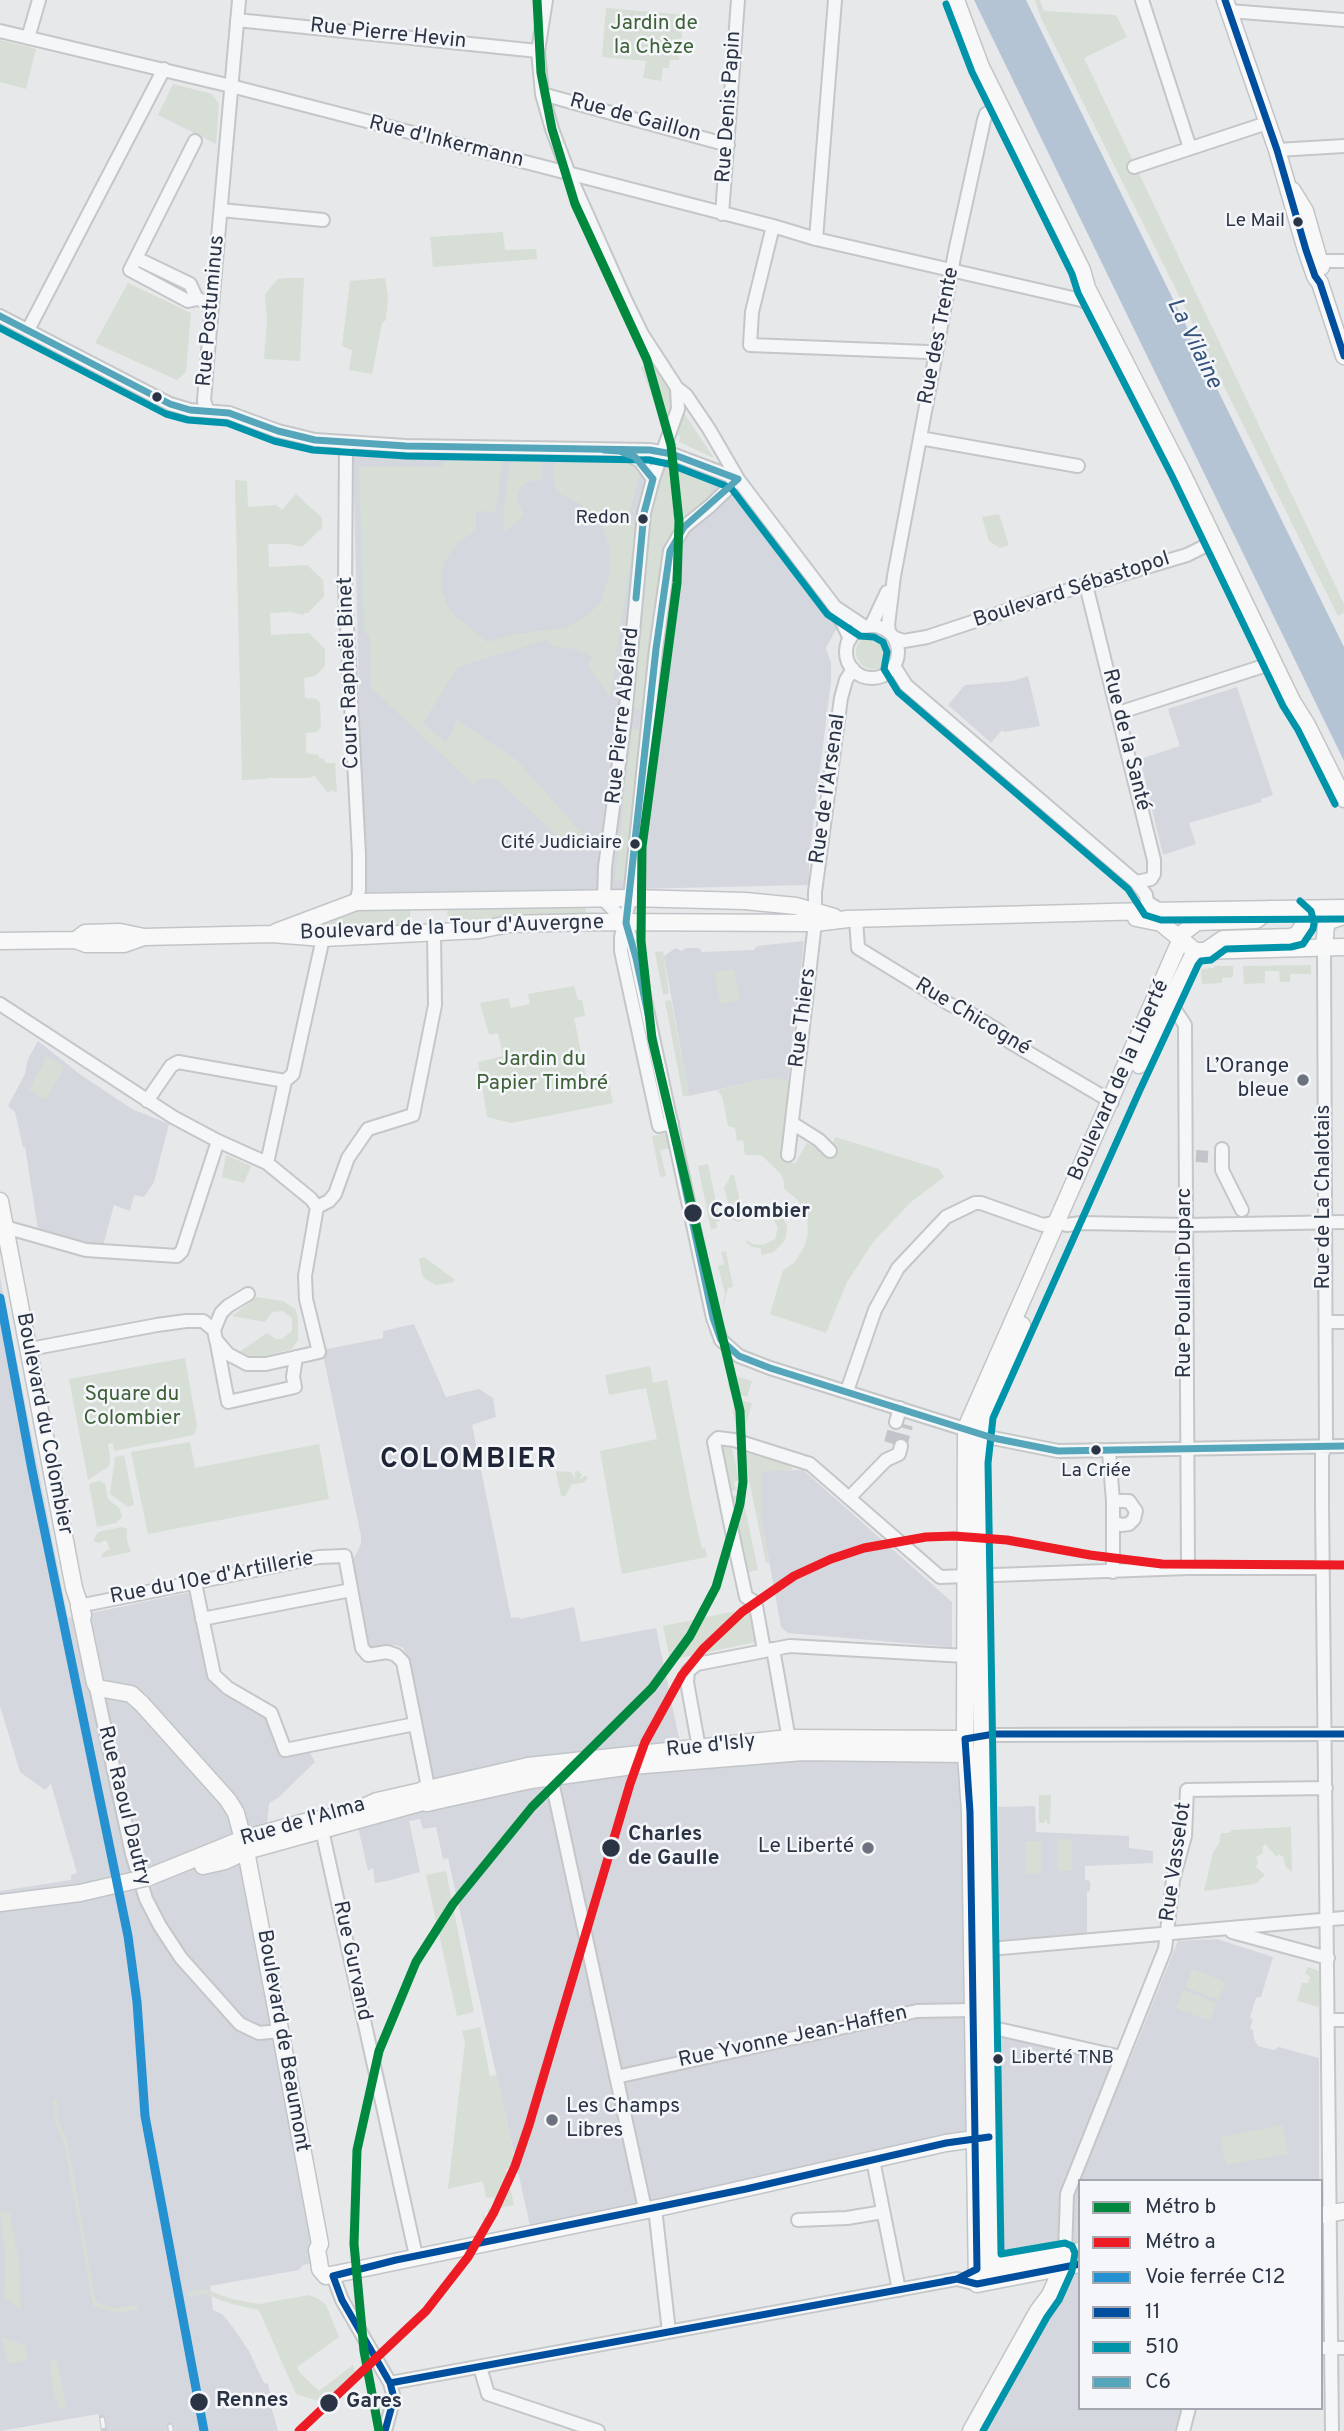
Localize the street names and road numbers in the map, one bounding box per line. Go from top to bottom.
street label: Rue Pierre Hevin [309,14,467,56]
street label: Rue Denis Papin [712,30,748,184]
street label: Rue de Gaillon [567,89,703,149]
street label: Rue d'Inkermann [366,112,526,174]
street label: Rue Postuminus [193,234,231,388]
street label: Rue des Trente [914,265,966,407]
street label: Boulevard Sébastopol [971,547,1173,635]
street label: Cours Raphaël Binet [334,576,366,770]
street label: Rue Pierre Abélard [602,626,646,806]
street label: Rue de la Santé [1095,666,1155,814]
street label: Rue de l'Arsenal [806,712,852,866]
street label: Boulevard de la Tour d'Auvergne [300,911,604,947]
street label: Rue Thiers [785,967,823,1069]
street label: Rue Chicogné [910,974,1034,1062]
street label: Boulevard de la Liberté [1064,976,1176,1186]
street label: Rue de La Chalotais [1312,1105,1338,1289]
street label: Rue Poullain Duparc [1173,1188,1199,1378]
street label: Boulevard du Colombier [9,1311,77,1537]
street label: Rue du 10e d'Artillerie [108,1547,316,1611]
street label: Rue Raoul Dautry [91,1723,155,1889]
street label: Rue d'Isly [665,1730,757,1764]
street label: Rue de l'Alma [238,1793,368,1853]
street label: Rue Vasselot [1156,1801,1198,1923]
street label: Rue Gurvand [326,1899,376,2023]
street label: Boulevard de Beaumont [250,1928,314,2154]
street label: Rue Yvonne Jean-Haffen [676,2001,910,2075]

